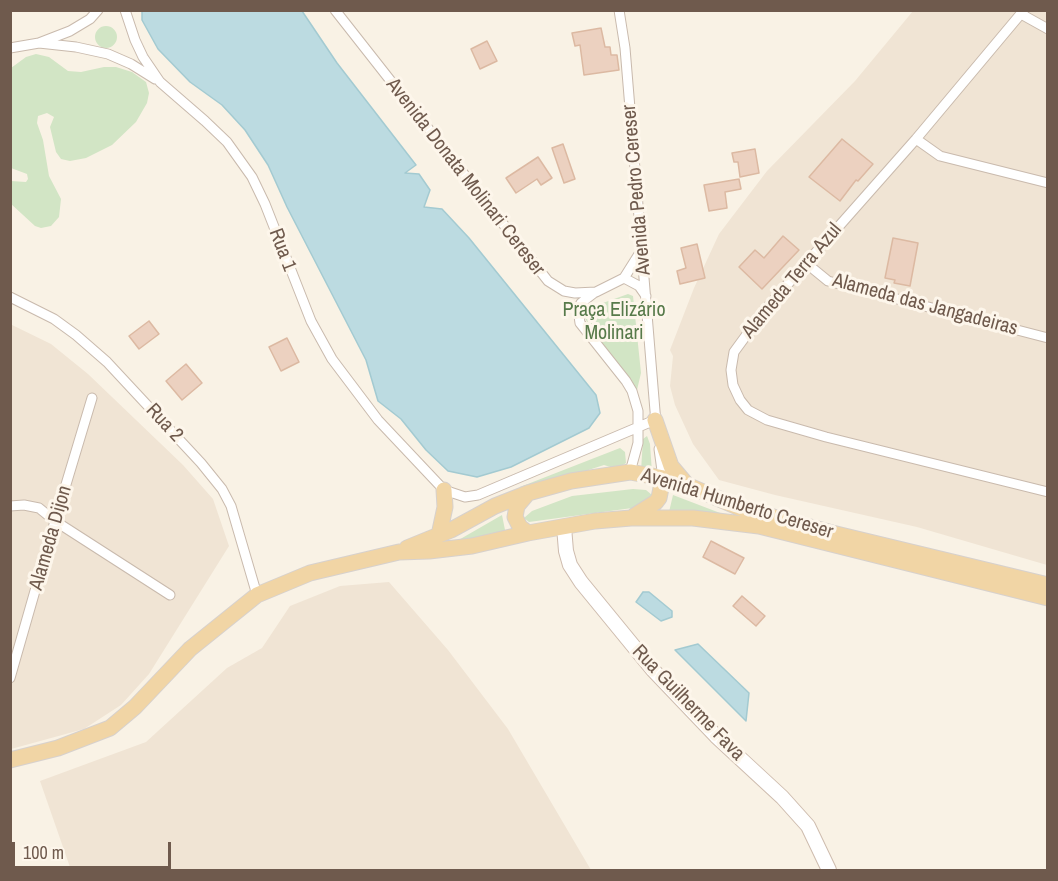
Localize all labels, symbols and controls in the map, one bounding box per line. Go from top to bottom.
street label: Avenida Donata Molinari Cereser [380,73,550,281]
street label: Avenida Pedro Cereser [618,104,656,276]
street label: Alameda Terra Azul [737,218,847,344]
street label: Rua 1 [263,225,301,275]
street label: Alameda das Jangadeiras [830,269,1020,341]
park label: Praça Elizário Molinari [563,299,665,346]
street label: Rua 2 [140,399,188,447]
street label: Avenida Humberto Cereser [638,463,836,545]
street label: Alameda Dijon [25,483,77,593]
street label: Rua Guilherme Fava [627,640,749,766]
scale bar [15,830,174,868]
text: 100 m [23,840,64,865]

